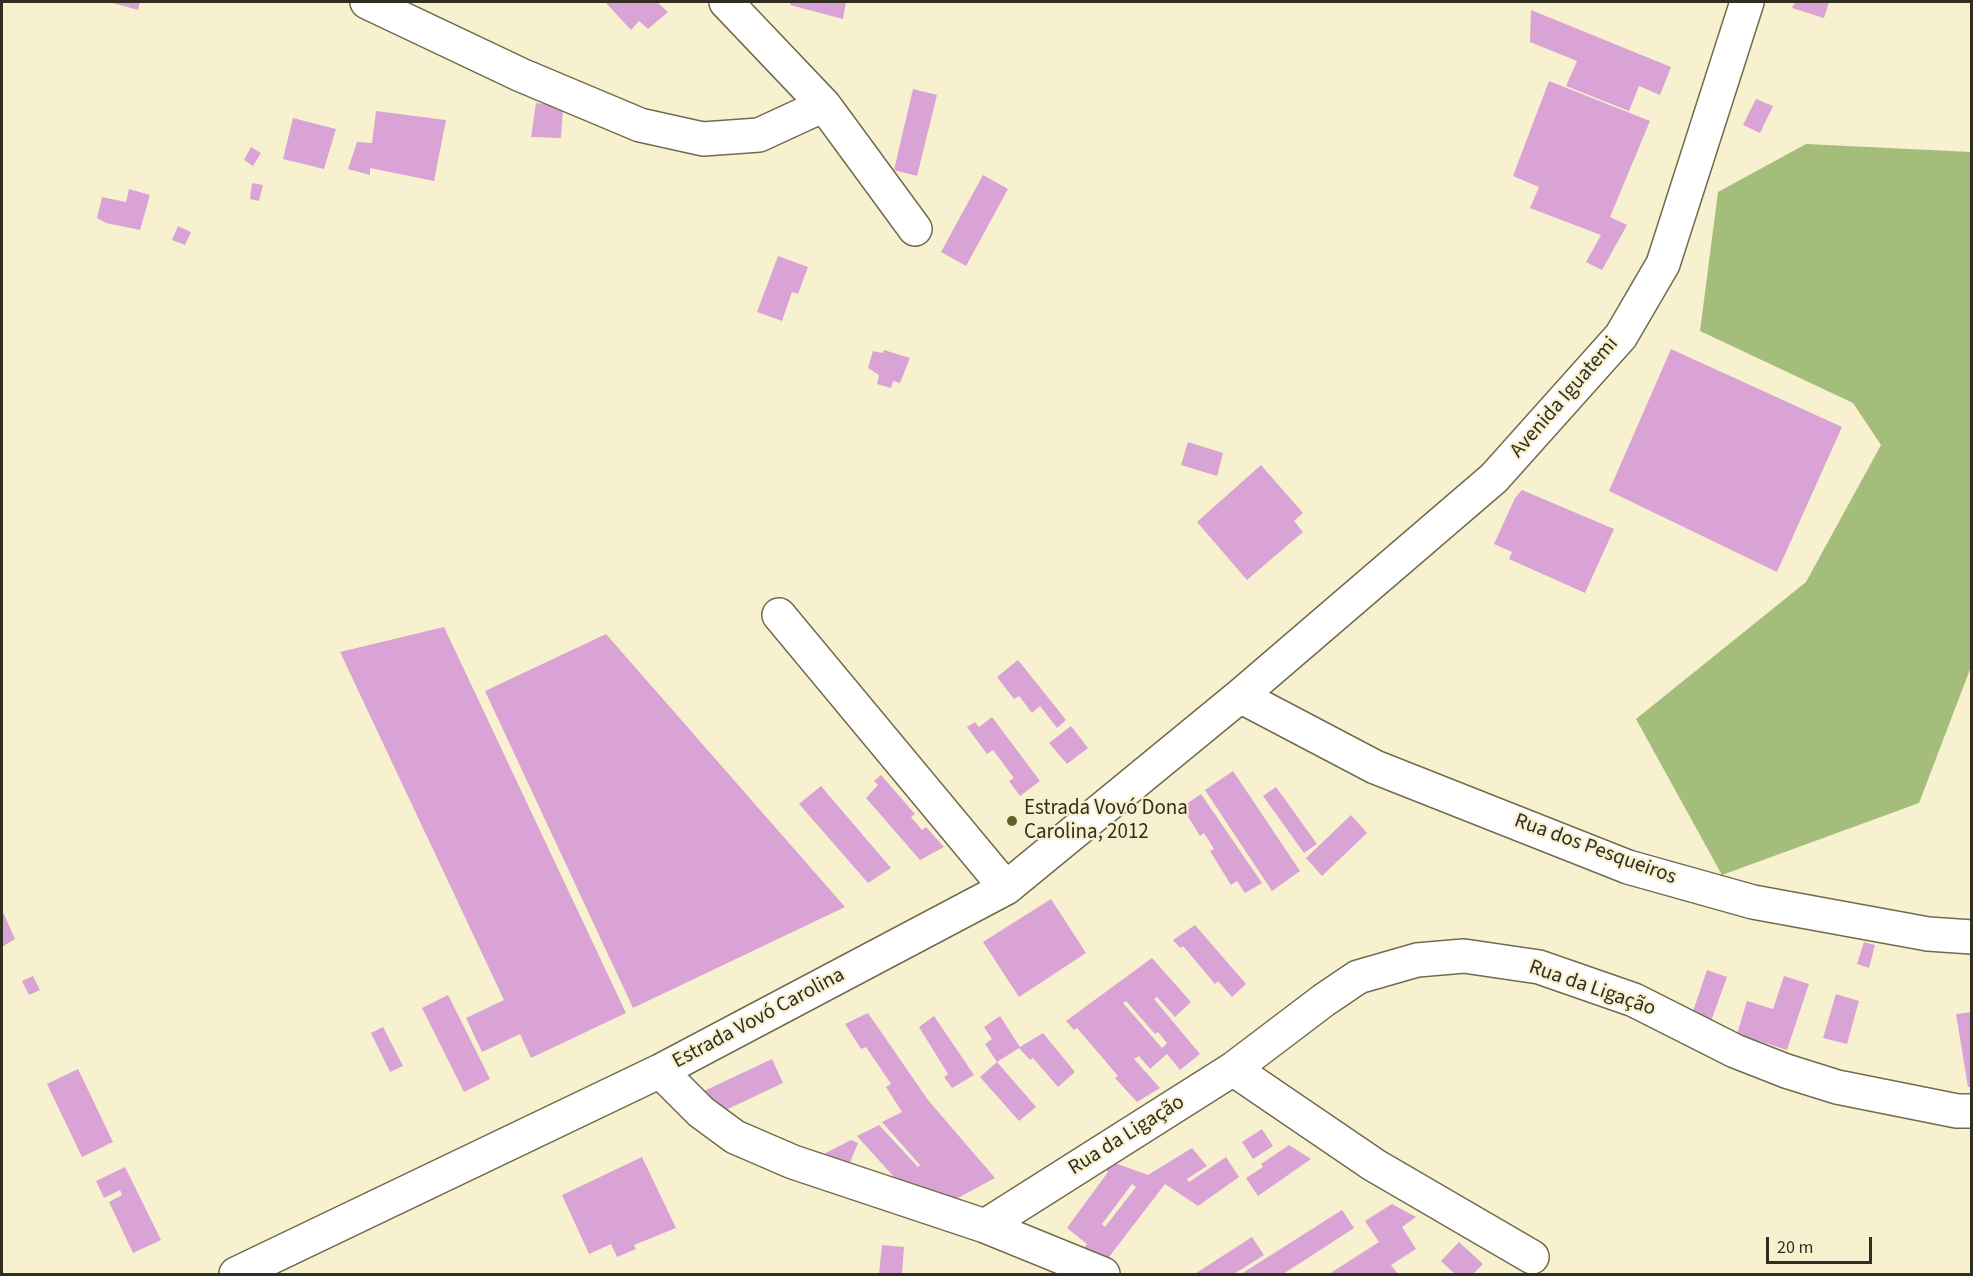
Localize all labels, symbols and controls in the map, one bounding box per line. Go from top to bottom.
street label: Avenida Iguatemi [1506,332,1624,464]
place label: Estrada Vovó Dona Carolina, 2012 [1024,796,1188,846]
street label: Rua dos Pesqueiros [1511,809,1679,891]
marker: Estrada Vovó Dona Carolina, 2012 [1005,814,1019,828]
street label: Rua da Ligação [1525,956,1659,1022]
street label: Estrada Vovó Carolina [669,963,849,1075]
street label: Rua da Ligação [1064,1090,1190,1182]
scale bar [1769,1225,1876,1263]
text: 20 m [1777,1235,1813,1260]

